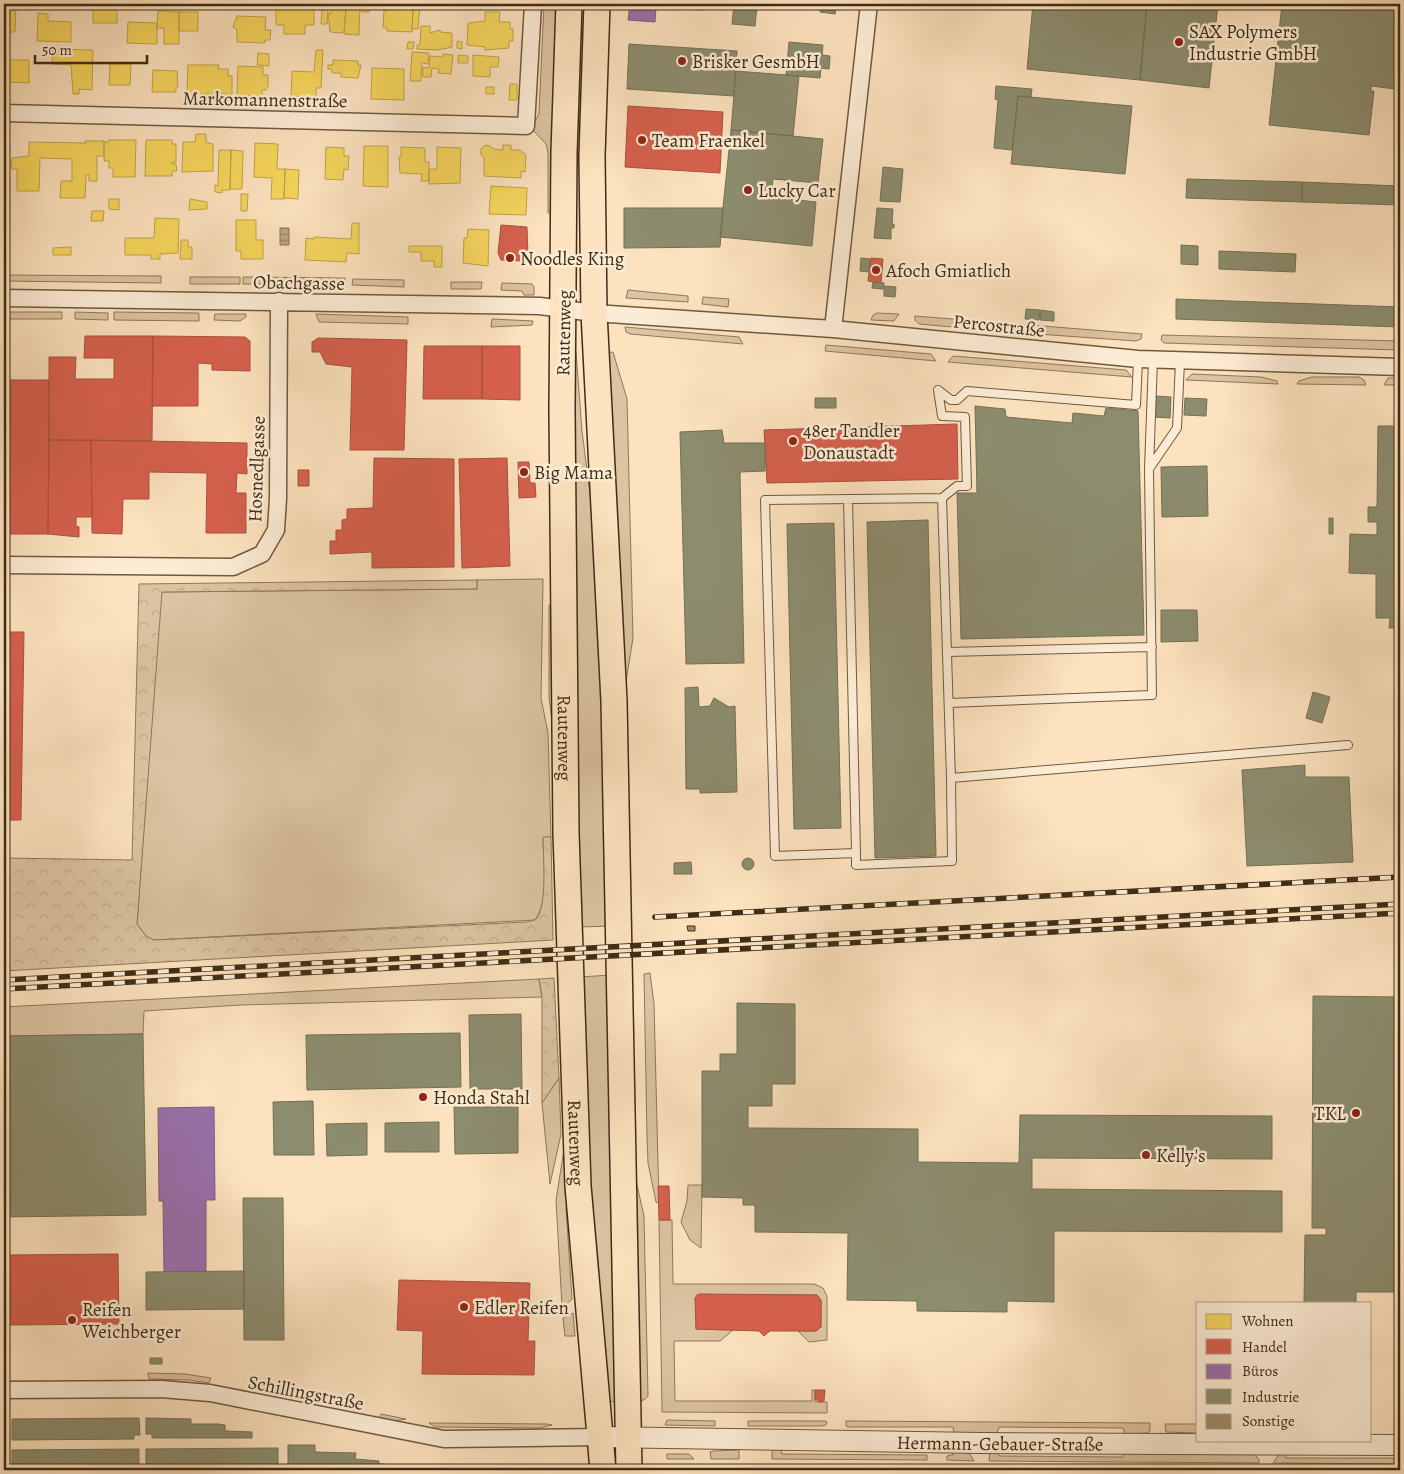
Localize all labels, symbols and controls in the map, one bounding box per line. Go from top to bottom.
place label: SAX Polymers Industrie GmbH [1189,19,1317,67]
scale bar [35,32,148,64]
marker: SAX Polymers Industrie GmbH [1173,36,1185,48]
text: 50 m [42,40,72,60]
place label: Brisker GesmbH [692,49,820,75]
marker: Brisker GesmbH [676,55,688,67]
street label: Markomannenstraße [182,86,347,114]
place label: Team Fraenkel [652,128,765,154]
marker: Team Fraenkel [636,134,648,146]
place label: Lucky Car [758,178,836,204]
marker: Lucky Car [742,184,754,196]
place label: Noodles King [520,246,625,272]
marker: Noodles King [504,252,516,264]
place label: Afoch Gmiatlich [885,258,1011,284]
marker: Afoch Gmiatlich [870,264,882,276]
street label: Obachgasse [253,269,345,297]
street label: Rautenweg [550,289,578,376]
street label: Percostraße [952,308,1046,344]
street label: Hosnedlgasse [242,415,272,523]
place label: 48er Tandler Donaustadt [803,418,900,466]
marker: 48er Tandler Donaustadt [787,435,799,447]
place label: Big Mama [534,460,613,486]
marker: Big Mama [518,466,530,478]
street label: Rautenweg [551,695,578,782]
place label: Honda Stahl [433,1085,530,1111]
marker: Honda Stahl [417,1091,429,1103]
street label: Rautenweg [561,1099,590,1187]
place label: TKL [1314,1101,1346,1127]
marker: TKL [1350,1107,1362,1119]
place label: Kelly's [1156,1143,1206,1169]
marker: Kelly's [1140,1149,1152,1161]
place label: Edler Reifen [474,1295,569,1321]
place label: Reifen Weichberger [81,1297,181,1345]
marker: Edler Reifen [458,1301,470,1313]
legend [1196,1302,1372,1442]
text: Wohnen [1241,1311,1294,1331]
marker: Reifen Weichberger [66,1314,78,1326]
text: Handel [1242,1337,1287,1357]
text: Büros [1242,1361,1278,1381]
street label: Schillingstraße [246,1369,366,1417]
text: Industrie [1242,1387,1300,1407]
text: Sonstige [1242,1411,1295,1431]
street label: Hermann-Gebauer-Straße [896,1430,1103,1458]

